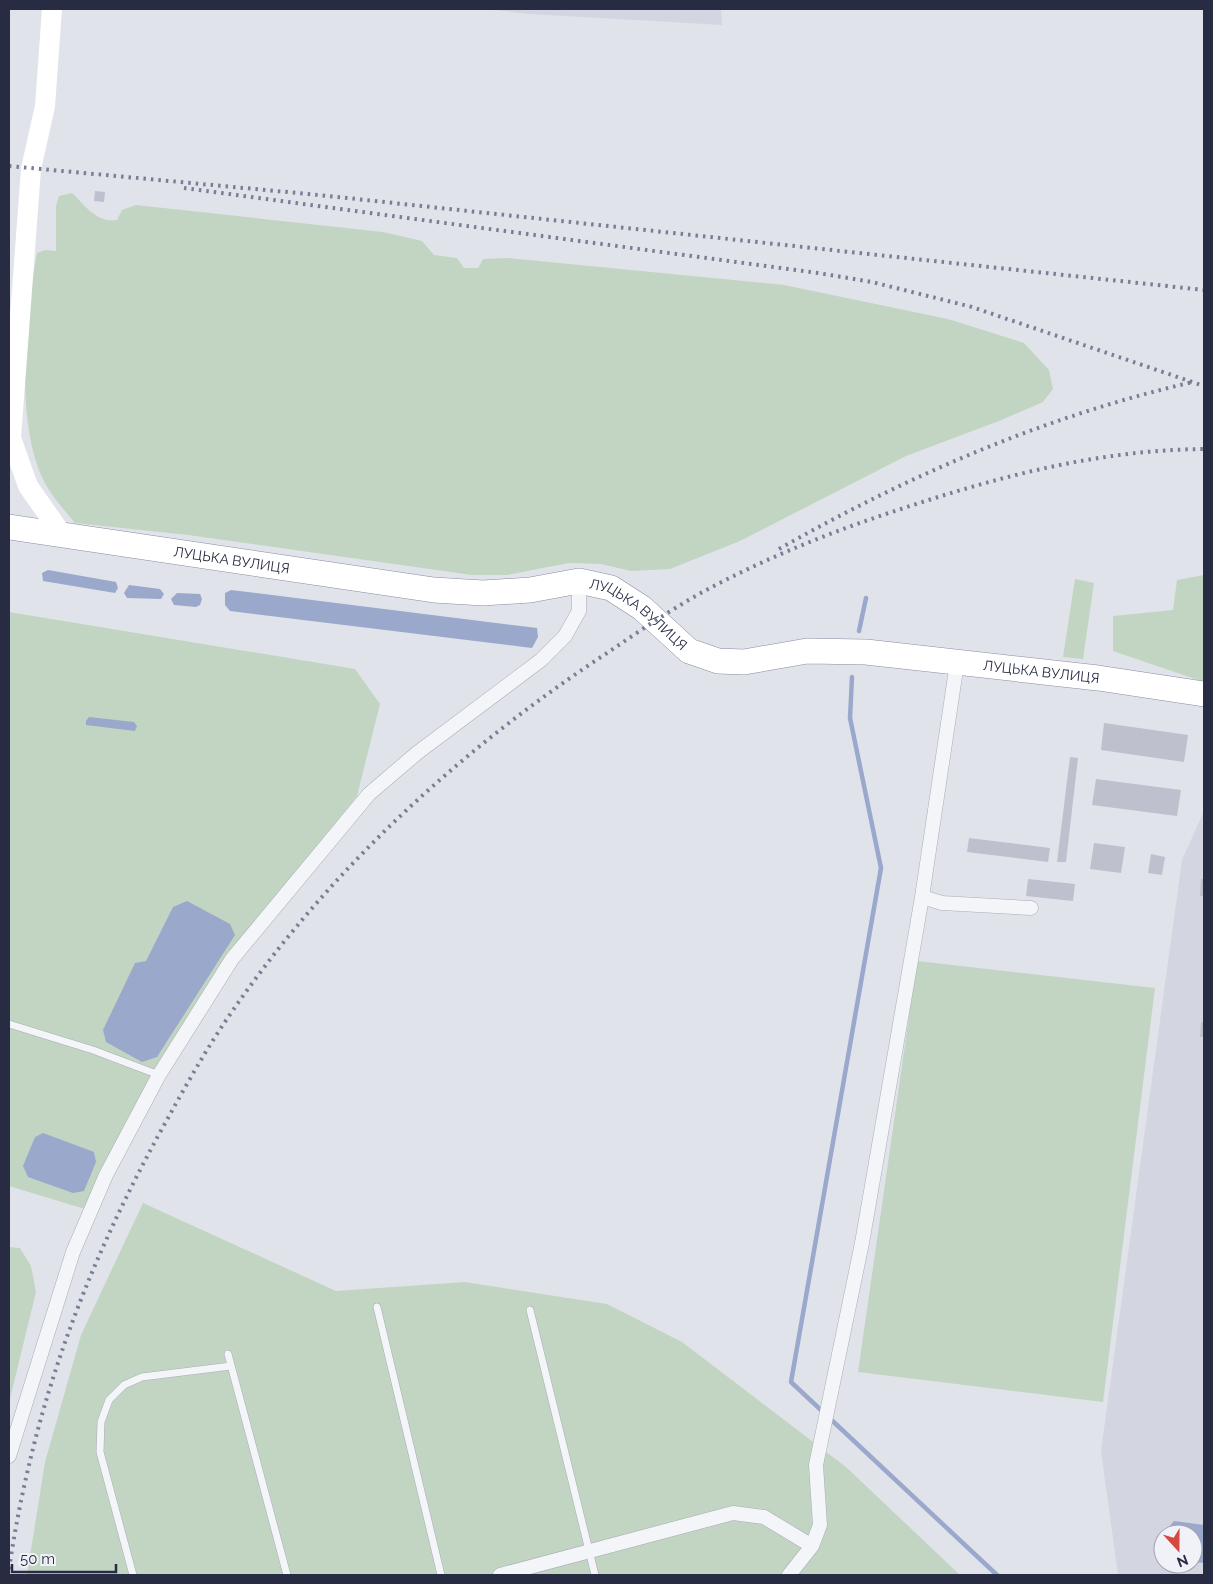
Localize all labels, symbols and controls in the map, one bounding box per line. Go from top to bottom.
street label: ЛУЦЬКА ВУЛИЦЯ [172,543,291,576]
street label: ЛУЦЬКА ВУЛИЦЯ [588,575,690,653]
street label: ЛУЦЬКА ВУЛИЦЯ [982,657,1100,686]
north arrow [1153,1524,1203,1574]
scale bar [12,1542,116,1574]
text: 50 m [20,1550,55,1568]
text: N [1175,1552,1191,1571]

